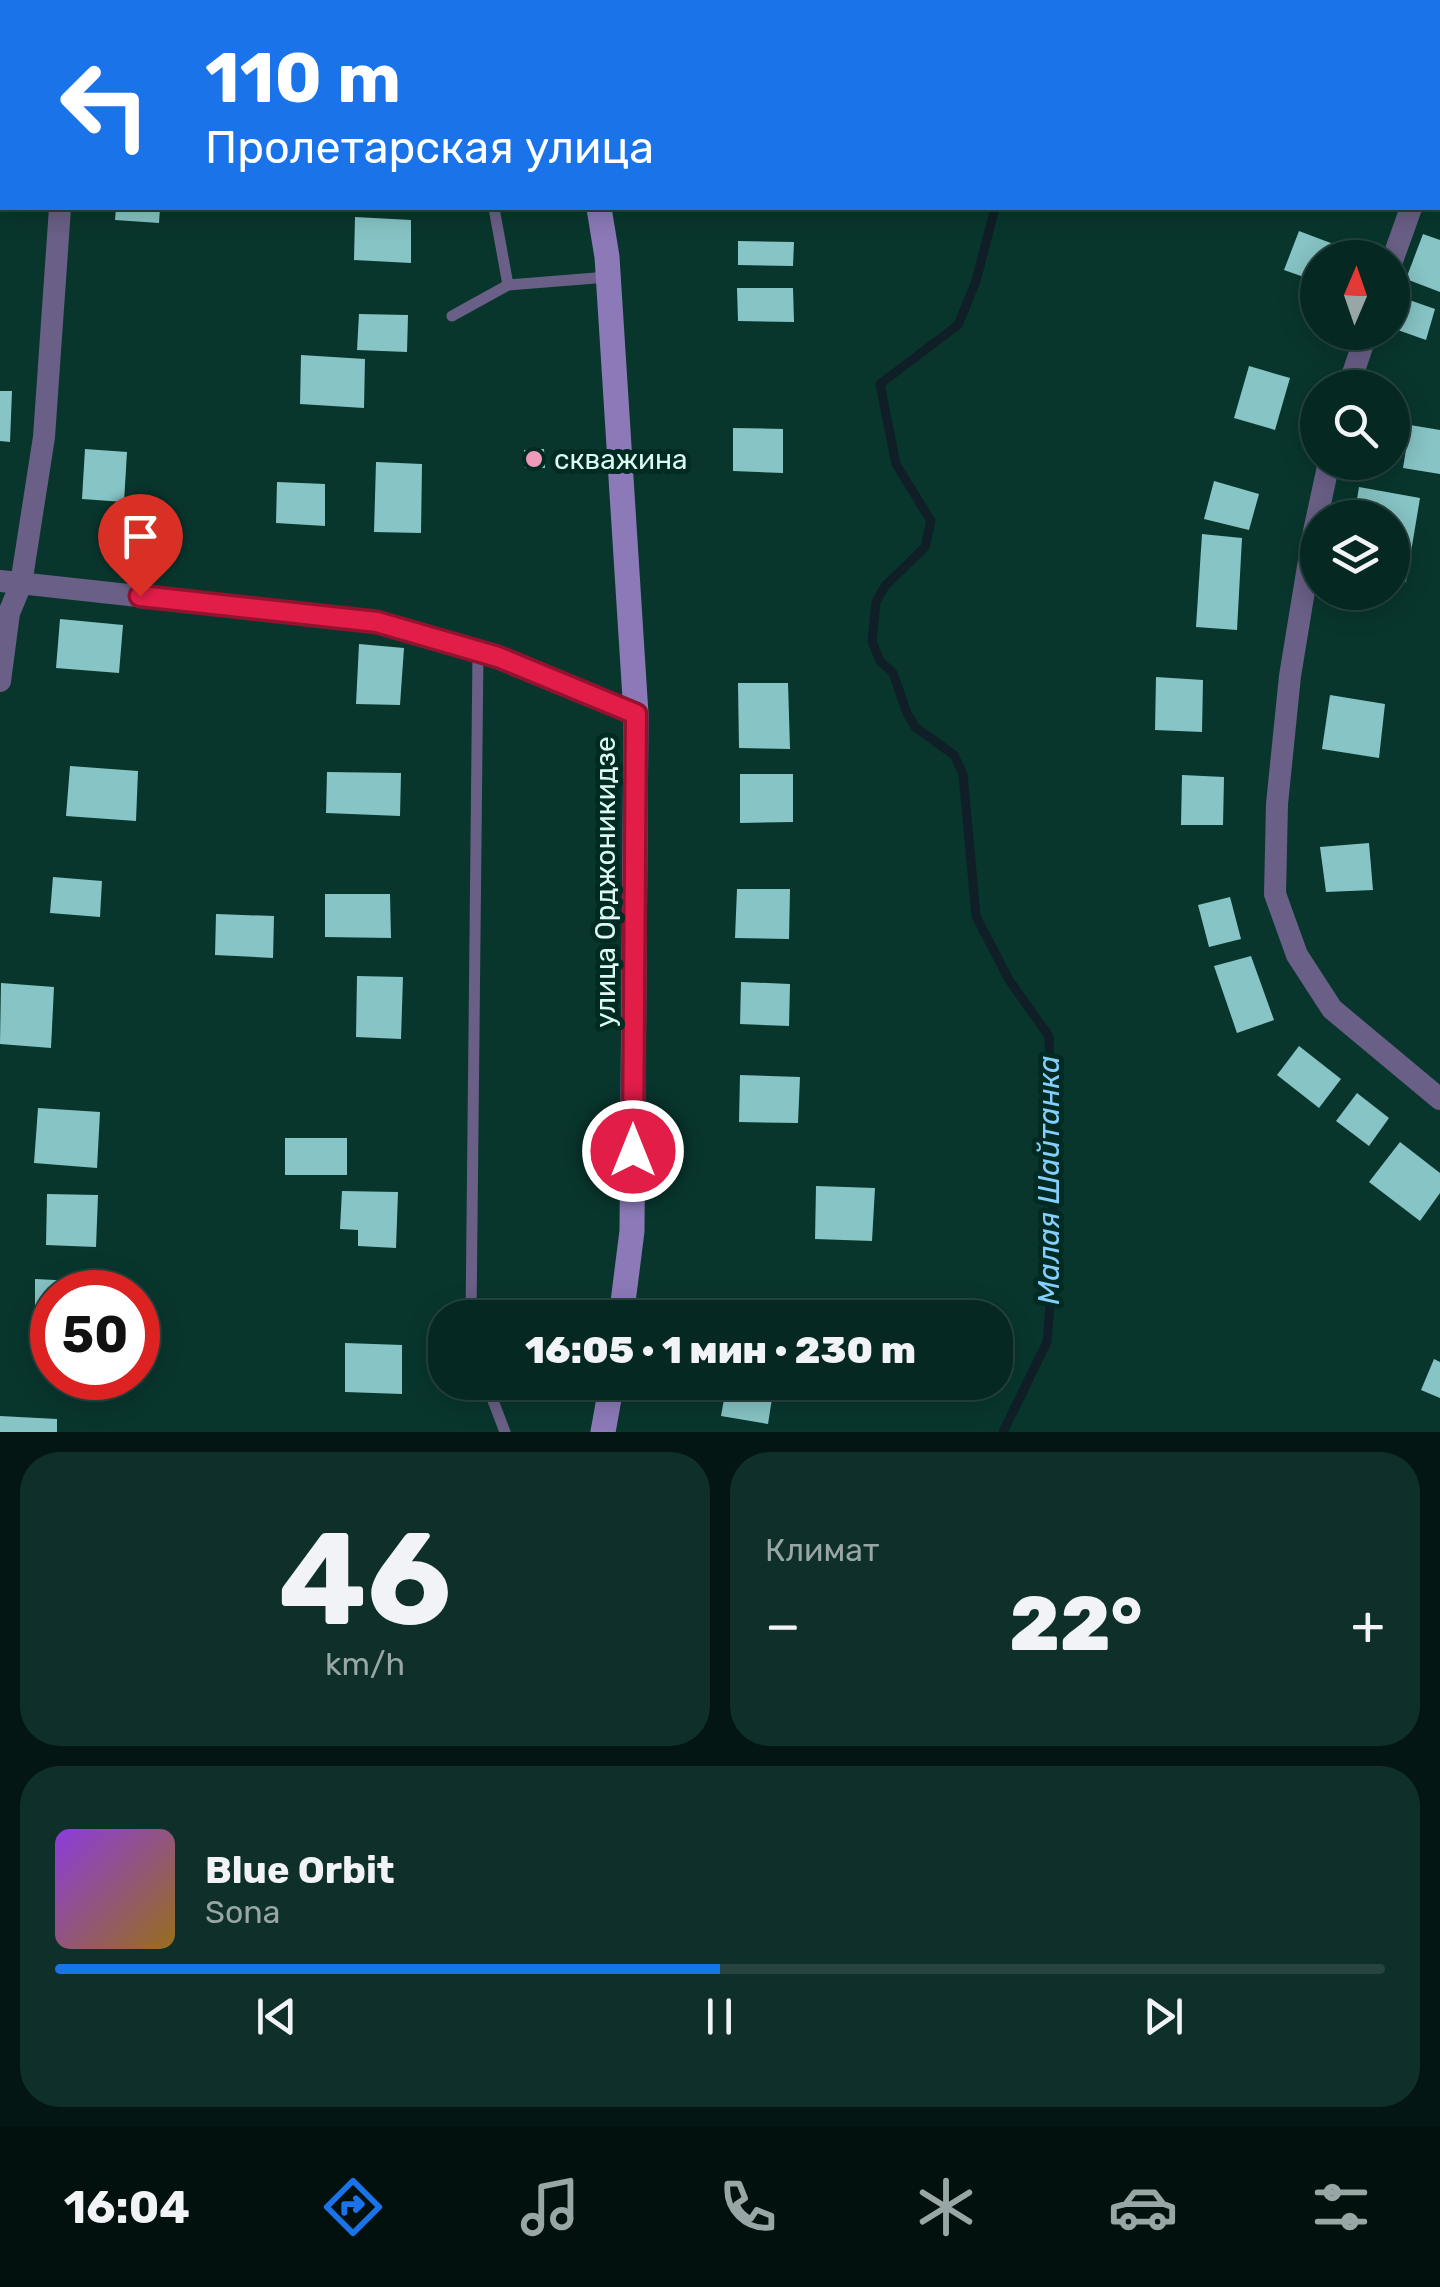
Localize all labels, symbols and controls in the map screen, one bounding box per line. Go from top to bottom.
text: 110 m [205,37,401,120]
icon: left [40,40,170,170]
text: Пролетарская улица [205,121,654,174]
north arrow [1300,240,1410,350]
map controls [1300,240,1410,610]
button: search [1300,370,1410,480]
place label: скважина [554,443,688,476]
marker: скважина [523,448,545,470]
pin [98,494,183,597]
button: layers [1300,500,1410,610]
icon: arrive [113,509,168,564]
street label: улица Орджоникидзе [589,736,622,1028]
water label: Малая Шайтанка [1031,1055,1067,1305]
position arrow [581,1099,685,1203]
speed limit sign: 50 [30,1270,160,1400]
text: 16:05 · 1 мин · 230 m [525,1327,916,1373]
text: 46 [278,1502,452,1657]
text: Климат [765,1531,879,1569]
text: 22° [1009,1580,1142,1669]
text: − [765,1593,801,1658]
text: + [1351,1593,1385,1658]
text: km/h [325,1645,405,1683]
text: Blue Orbit [205,1847,395,1893]
text: Sona [205,1893,280,1931]
icon: previous [249,1989,304,2044]
icon: pause [692,1989,747,2044]
icon: next [1136,1989,1191,2044]
icon: directions [318,2172,388,2242]
icon: music [515,2172,585,2242]
icon: phone [713,2172,783,2242]
icon: climate [911,2172,981,2242]
icon: car [1108,2172,1178,2242]
icon: filters [1306,2172,1376,2242]
text: 16:04 [64,2181,190,2234]

